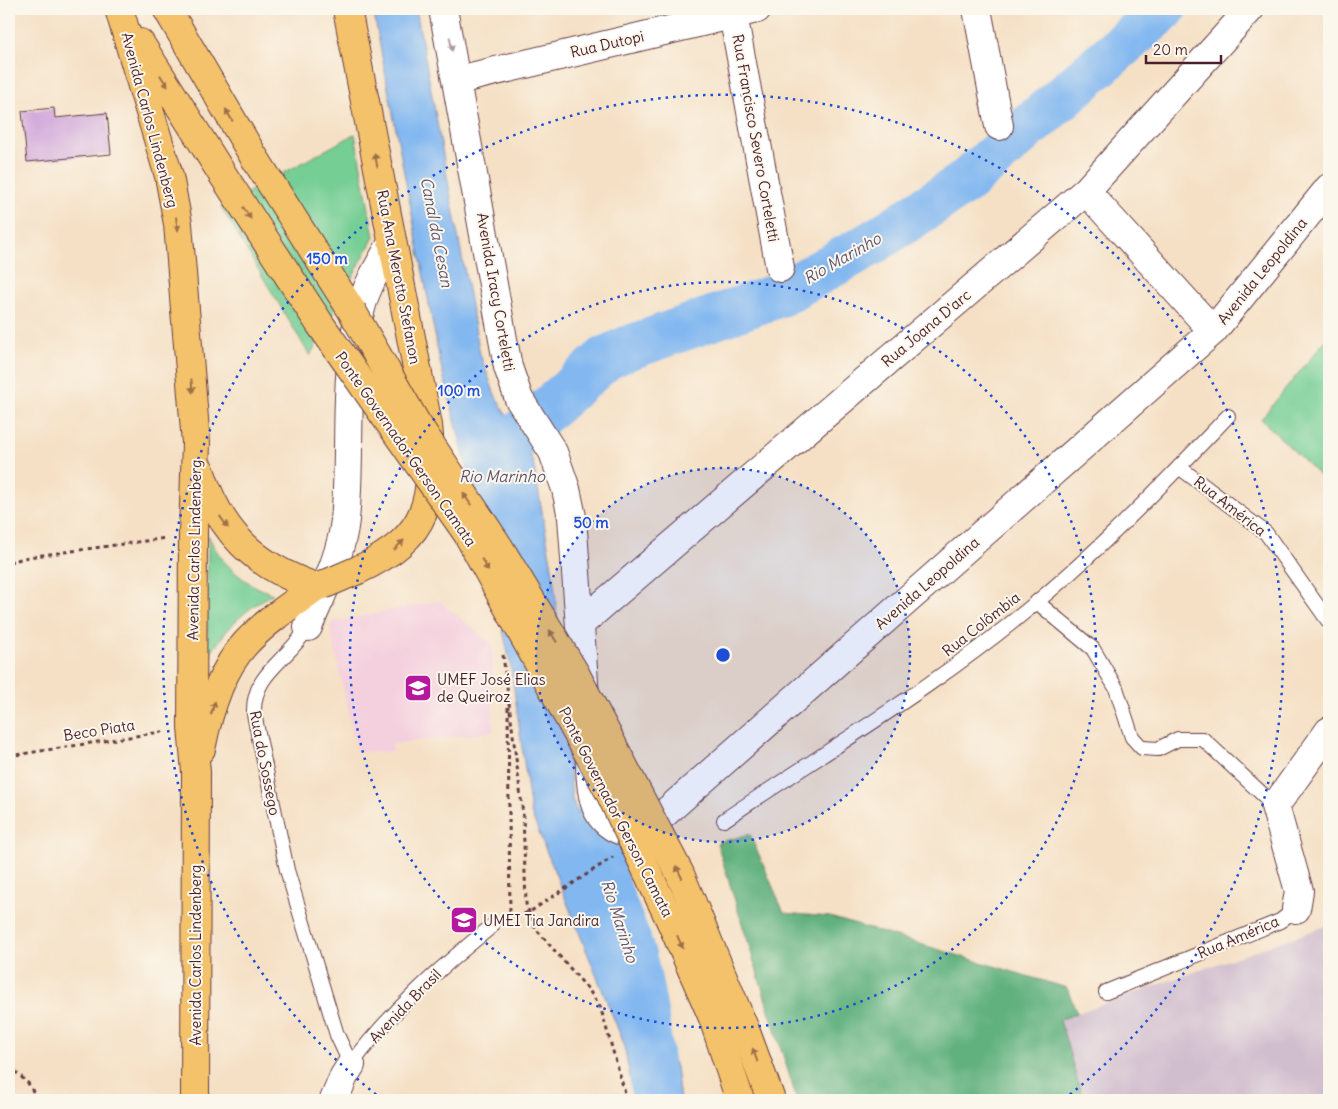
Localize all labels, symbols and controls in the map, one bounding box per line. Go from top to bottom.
street label: Rua Dutopi [568,26,646,62]
street label: Avenida Carlos Lindenberg [117,30,183,210]
scale bar [1146,32,1220,64]
street label: Rua Francisco Severo Corteletti [728,33,784,243]
one-way arrow [447,37,455,53]
text: 20 m [1153,40,1188,59]
one-way arrow [159,74,168,88]
one-way arrow [225,109,234,122]
one-way arrow [372,153,380,168]
water label: Canal da Cesan [416,175,458,290]
street label: Rua Ana Merotto Stefanon [373,188,425,366]
one-way arrow [243,206,252,220]
street label: Avenida Iracy Corteletti [473,211,519,373]
street label: Avenida Leopoldina [1213,213,1311,328]
one-way arrow [174,217,182,233]
water label: Rio Marinho [800,227,885,288]
text: 150 m [306,249,348,268]
street label: Rua Joana D'arc [877,285,975,371]
street label: Ponte Governador Gerson Camata [331,348,481,550]
one-way arrow [188,379,196,395]
text: 100 m [438,381,480,400]
street label: Avenida Carlos Lindenberg [183,459,205,641]
water label: Rio Marinho [459,466,546,486]
street label: Rua América [1190,472,1270,540]
one-way arrow [462,492,471,505]
text: 50 m [573,513,609,532]
one-way arrow [219,515,229,528]
street label: Avenida Leopoldina [871,532,983,633]
one-way arrow [393,539,405,551]
one-way arrow [480,559,489,572]
street label: Rua Colômbia [938,587,1024,660]
one-way arrow [548,630,557,643]
centre of rings [714,646,732,664]
place label: UMEF José Elias de Queiroz [437,670,546,706]
school or university icon: UMEF José Elias de Queiroz [403,673,433,703]
one-way arrow [209,700,217,715]
street label: Ponte Governador Gerson Camata [555,704,678,921]
street label: Rua do Sossego [246,709,284,817]
street label: Beco Piata [62,715,136,745]
street label: Avenida Carlos Lindenberg [186,865,205,1045]
one-way arrow [674,865,682,879]
water label: Rio Marinho [597,877,643,966]
school or university icon: UMEI Tia Jandira [449,905,479,935]
place label: UMEI Tia Jandira [483,911,600,930]
street label: Rua América [1194,911,1282,963]
one-way arrow [677,935,685,949]
street label: Avenida Brasil [365,965,445,1047]
one-way arrow [751,1047,758,1062]

